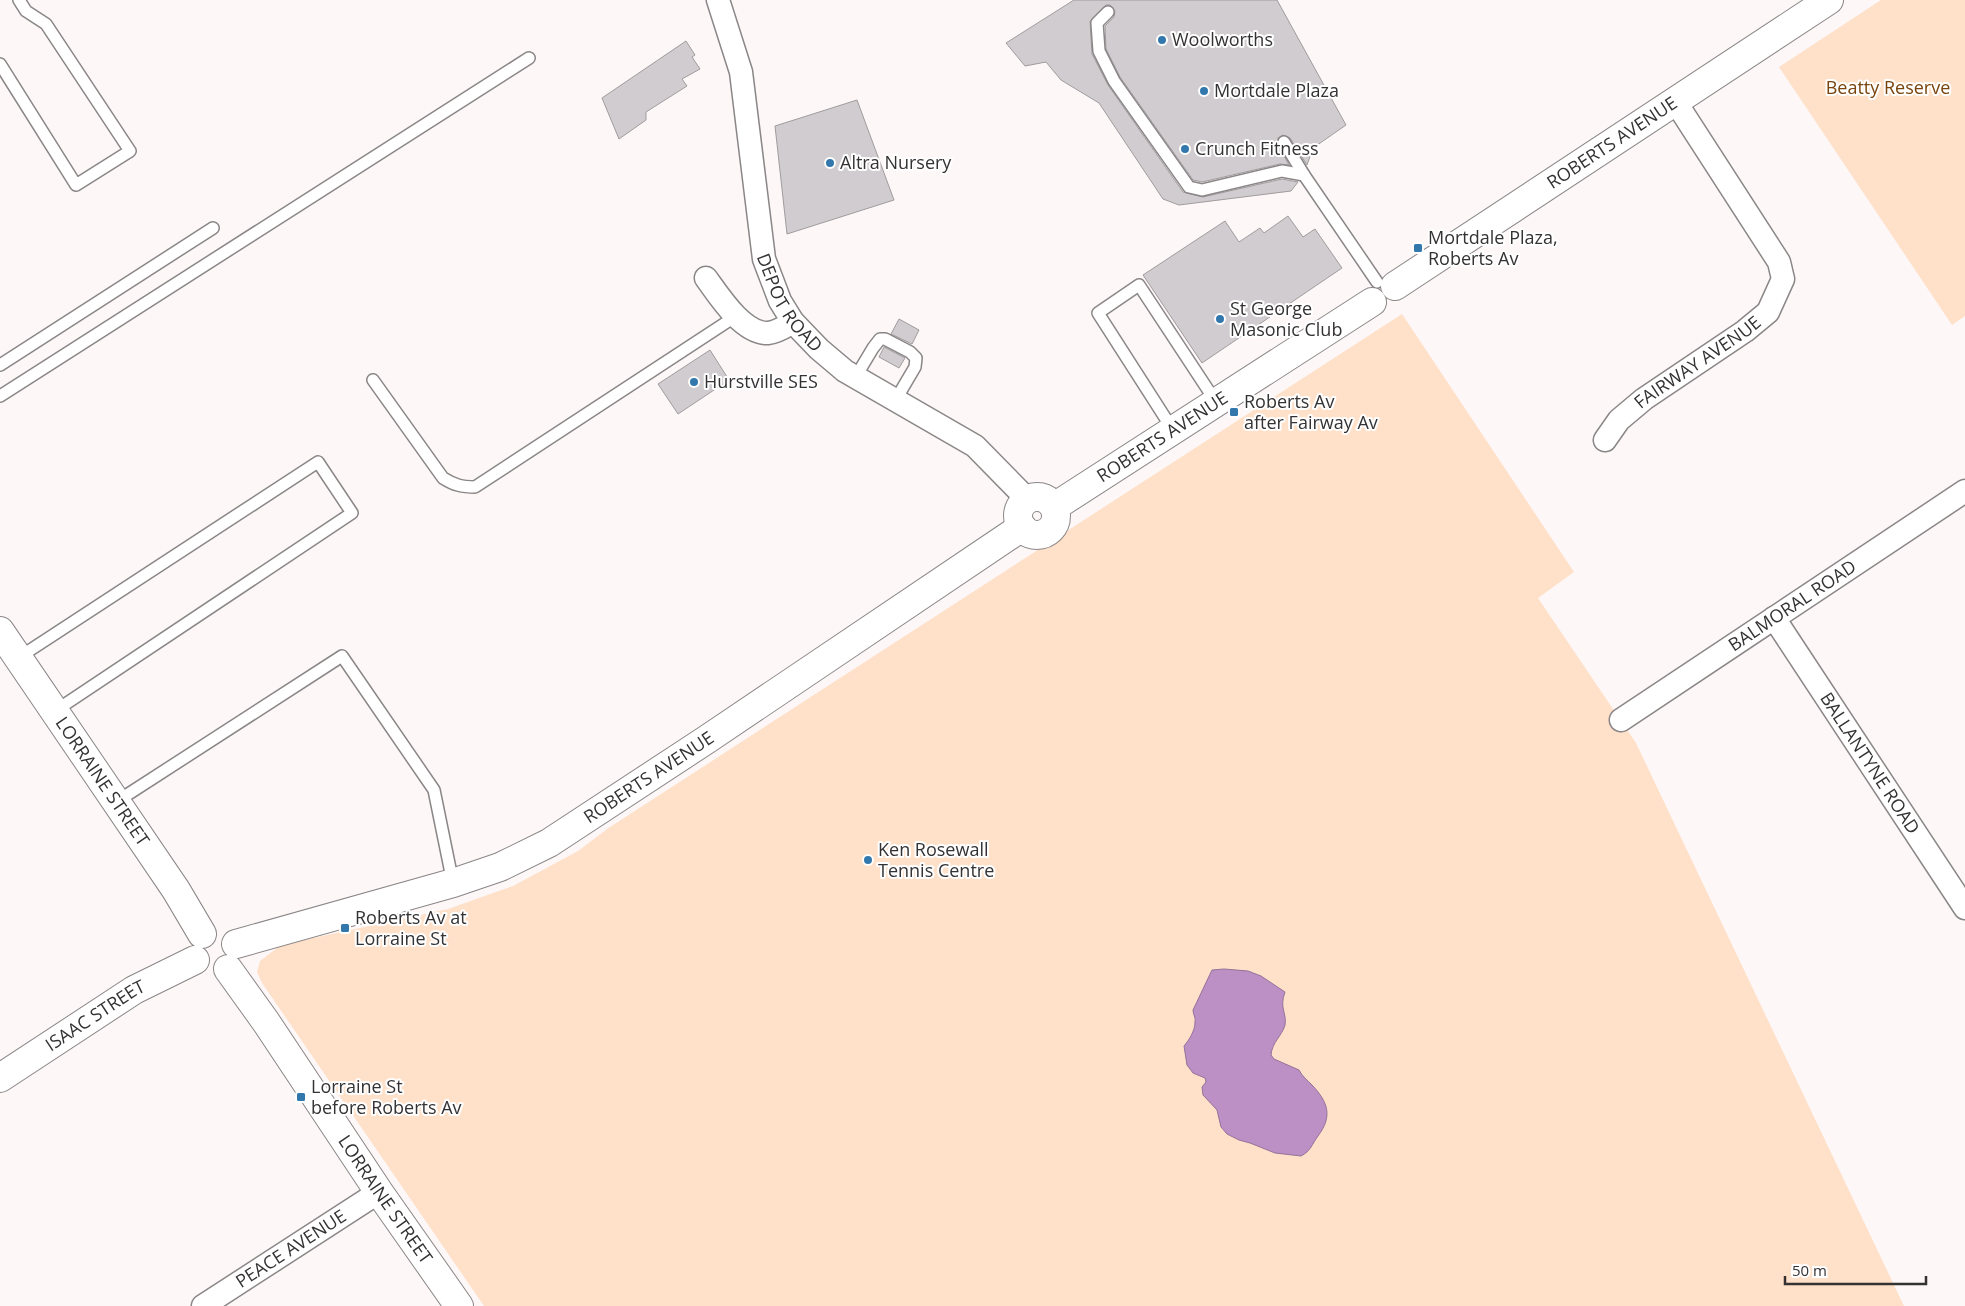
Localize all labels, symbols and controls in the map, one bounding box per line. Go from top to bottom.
place label: Woolworths [1172,27,1273,51]
marker: Woolworths [1156,34,1168,46]
park label: Beatty Reserve [1826,75,1950,99]
place label: Mortdale Plaza [1214,78,1339,102]
marker: Mortdale Plaza [1198,85,1210,97]
street label: ROBERTS AVENUE [1542,90,1681,194]
place label: Crunch Fitness [1195,136,1319,160]
marker: Crunch Fitness [1179,143,1191,155]
place label: Altra Nursery [840,150,952,174]
marker: Altra Nursery [824,157,836,169]
place label: Mortdale Plaza, Roberts Av [1428,225,1558,270]
marker: Mortdale Plaza, Roberts Av [1412,242,1424,254]
street label: DEPOT ROAD [752,250,828,357]
place label: St George Masonic Club [1230,296,1342,341]
street label: FAIRWAY AVENUE [1629,310,1765,413]
marker: St George Masonic Club [1214,313,1226,325]
place label: Hurstville SES [704,369,818,393]
marker: Hurstville SES [688,376,700,388]
street label: ROBERTS AVENUE [1092,385,1232,487]
place label: Roberts Av after Fairway Av [1244,389,1378,434]
marker: Roberts Av after Fairway Av [1228,406,1240,418]
street label: BALMORAL ROAD [1723,554,1861,656]
street label: BALLANTYNE ROAD [1815,687,1926,838]
street label: LORRAINE STREET [51,712,156,850]
street label: ROBERTS AVENUE [578,725,718,828]
place label: Ken Rosewall Tennis Centre [878,837,994,882]
marker: Ken Rosewall Tennis Centre [862,854,874,866]
place label: Roberts Av at Lorraine St [355,905,467,950]
marker: Roberts Av at Lorraine St [339,922,351,934]
street label: ISAAC STREET [40,973,149,1056]
place label: Lorraine St before Roberts Av [311,1074,462,1119]
marker: Lorraine St before Roberts Av [295,1091,307,1103]
street label: LORRAINE STREET [333,1130,439,1268]
street label: PEACE AVENUE [231,1203,350,1293]
scale bar [1785,1254,1926,1286]
text: 50 m [1792,1260,1827,1280]

